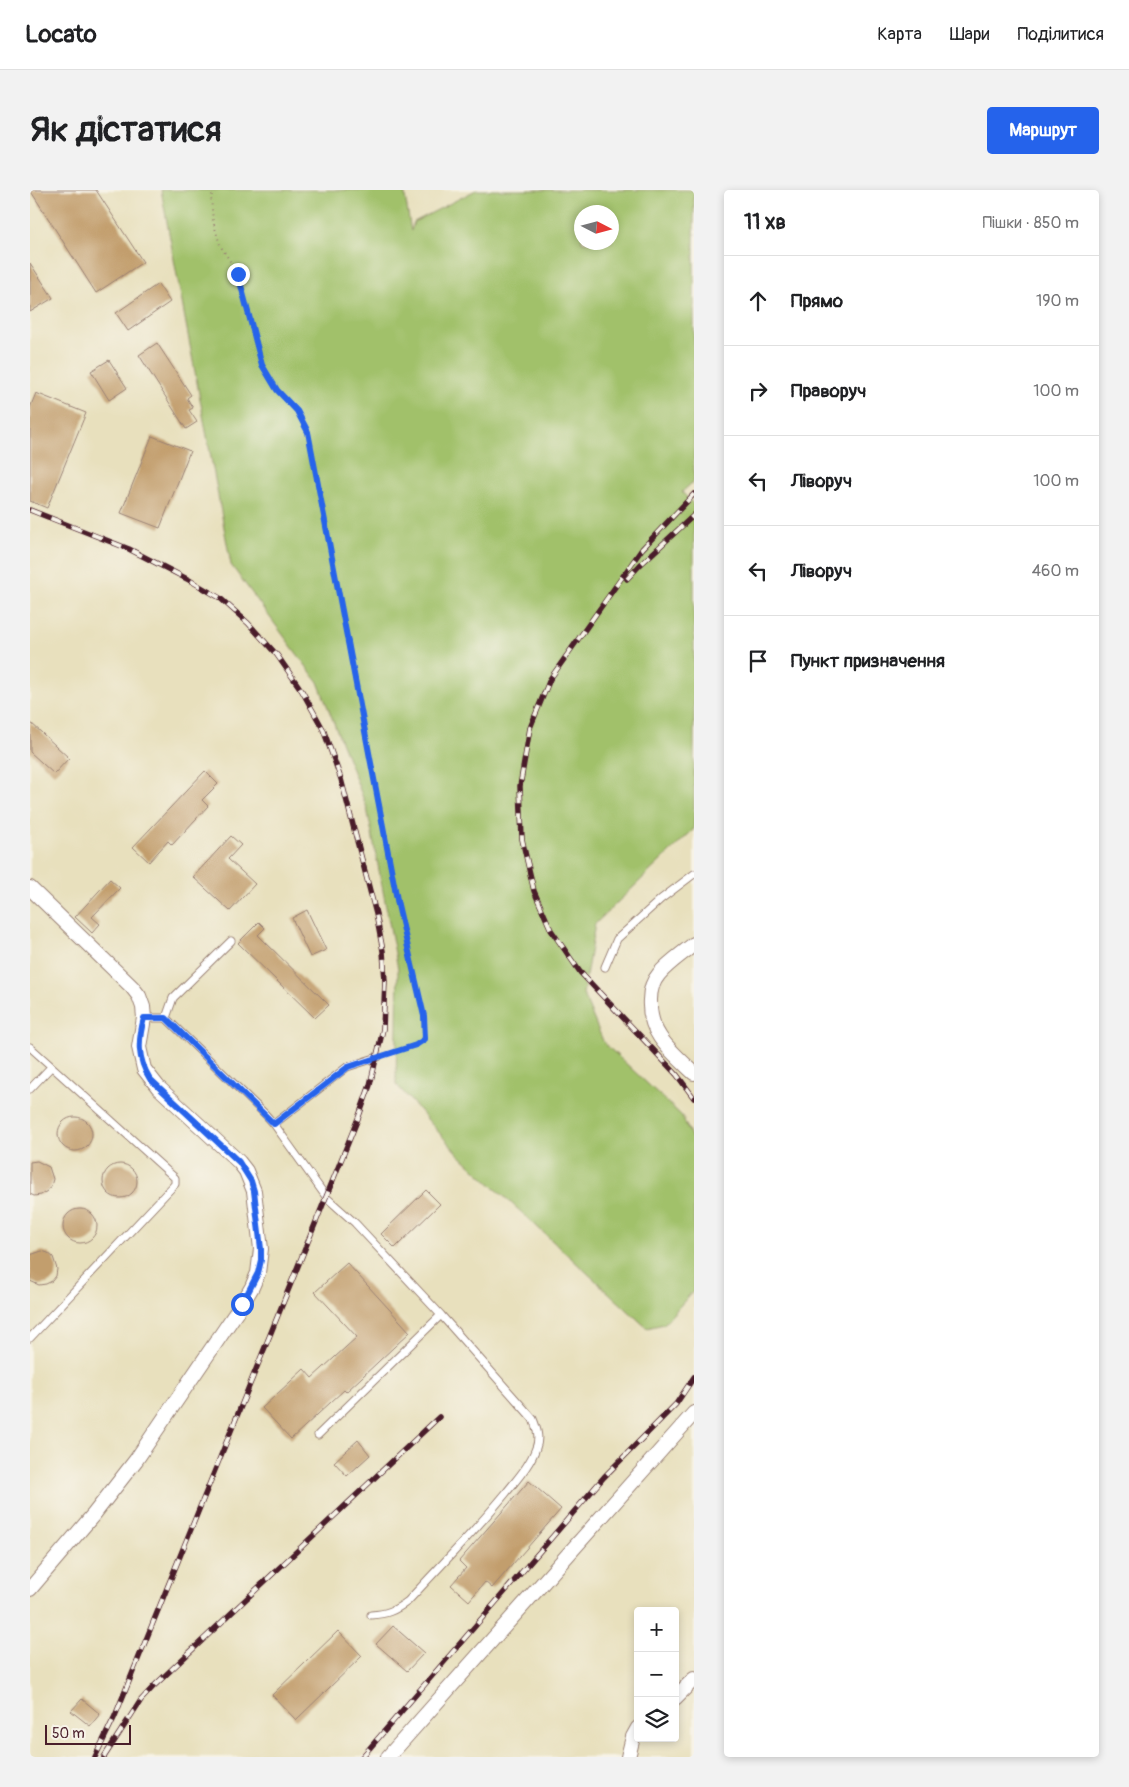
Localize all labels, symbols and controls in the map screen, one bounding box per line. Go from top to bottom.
text: Locato [25,20,97,49]
text: Карта [877,23,922,46]
text: Шари [950,23,989,46]
text: Поділитися [1017,23,1104,46]
button: Маршрут [987,107,1099,154]
text: Як дістатися [30,108,221,152]
north arrow [574,205,619,250]
text: 11 хв [744,209,786,236]
text: Пішки · 850 m [982,213,1079,233]
route end [227,263,250,286]
icon: ahead [744,287,772,315]
text: Прямо [791,289,843,313]
text: 190 m [1036,291,1079,311]
icon: right [744,377,772,405]
text: Праворуч [791,379,866,403]
text: 100 m [1033,381,1079,401]
icon: left [744,467,772,495]
text: Ліворуч [791,469,852,493]
text: 100 m [1033,471,1079,491]
icon: left [744,557,772,585]
text: Ліворуч [791,559,852,583]
text: 460 m [1032,561,1079,581]
icon: arrive [744,647,772,675]
text: Пункт призначення [791,649,945,673]
route start [231,1293,254,1316]
map controls [634,1607,679,1742]
button: + [634,1607,679,1652]
button: − [634,1652,679,1697]
button: layers [634,1697,679,1742]
scale bar [45,1722,131,1745]
text: 50 m [52,1725,85,1742]

